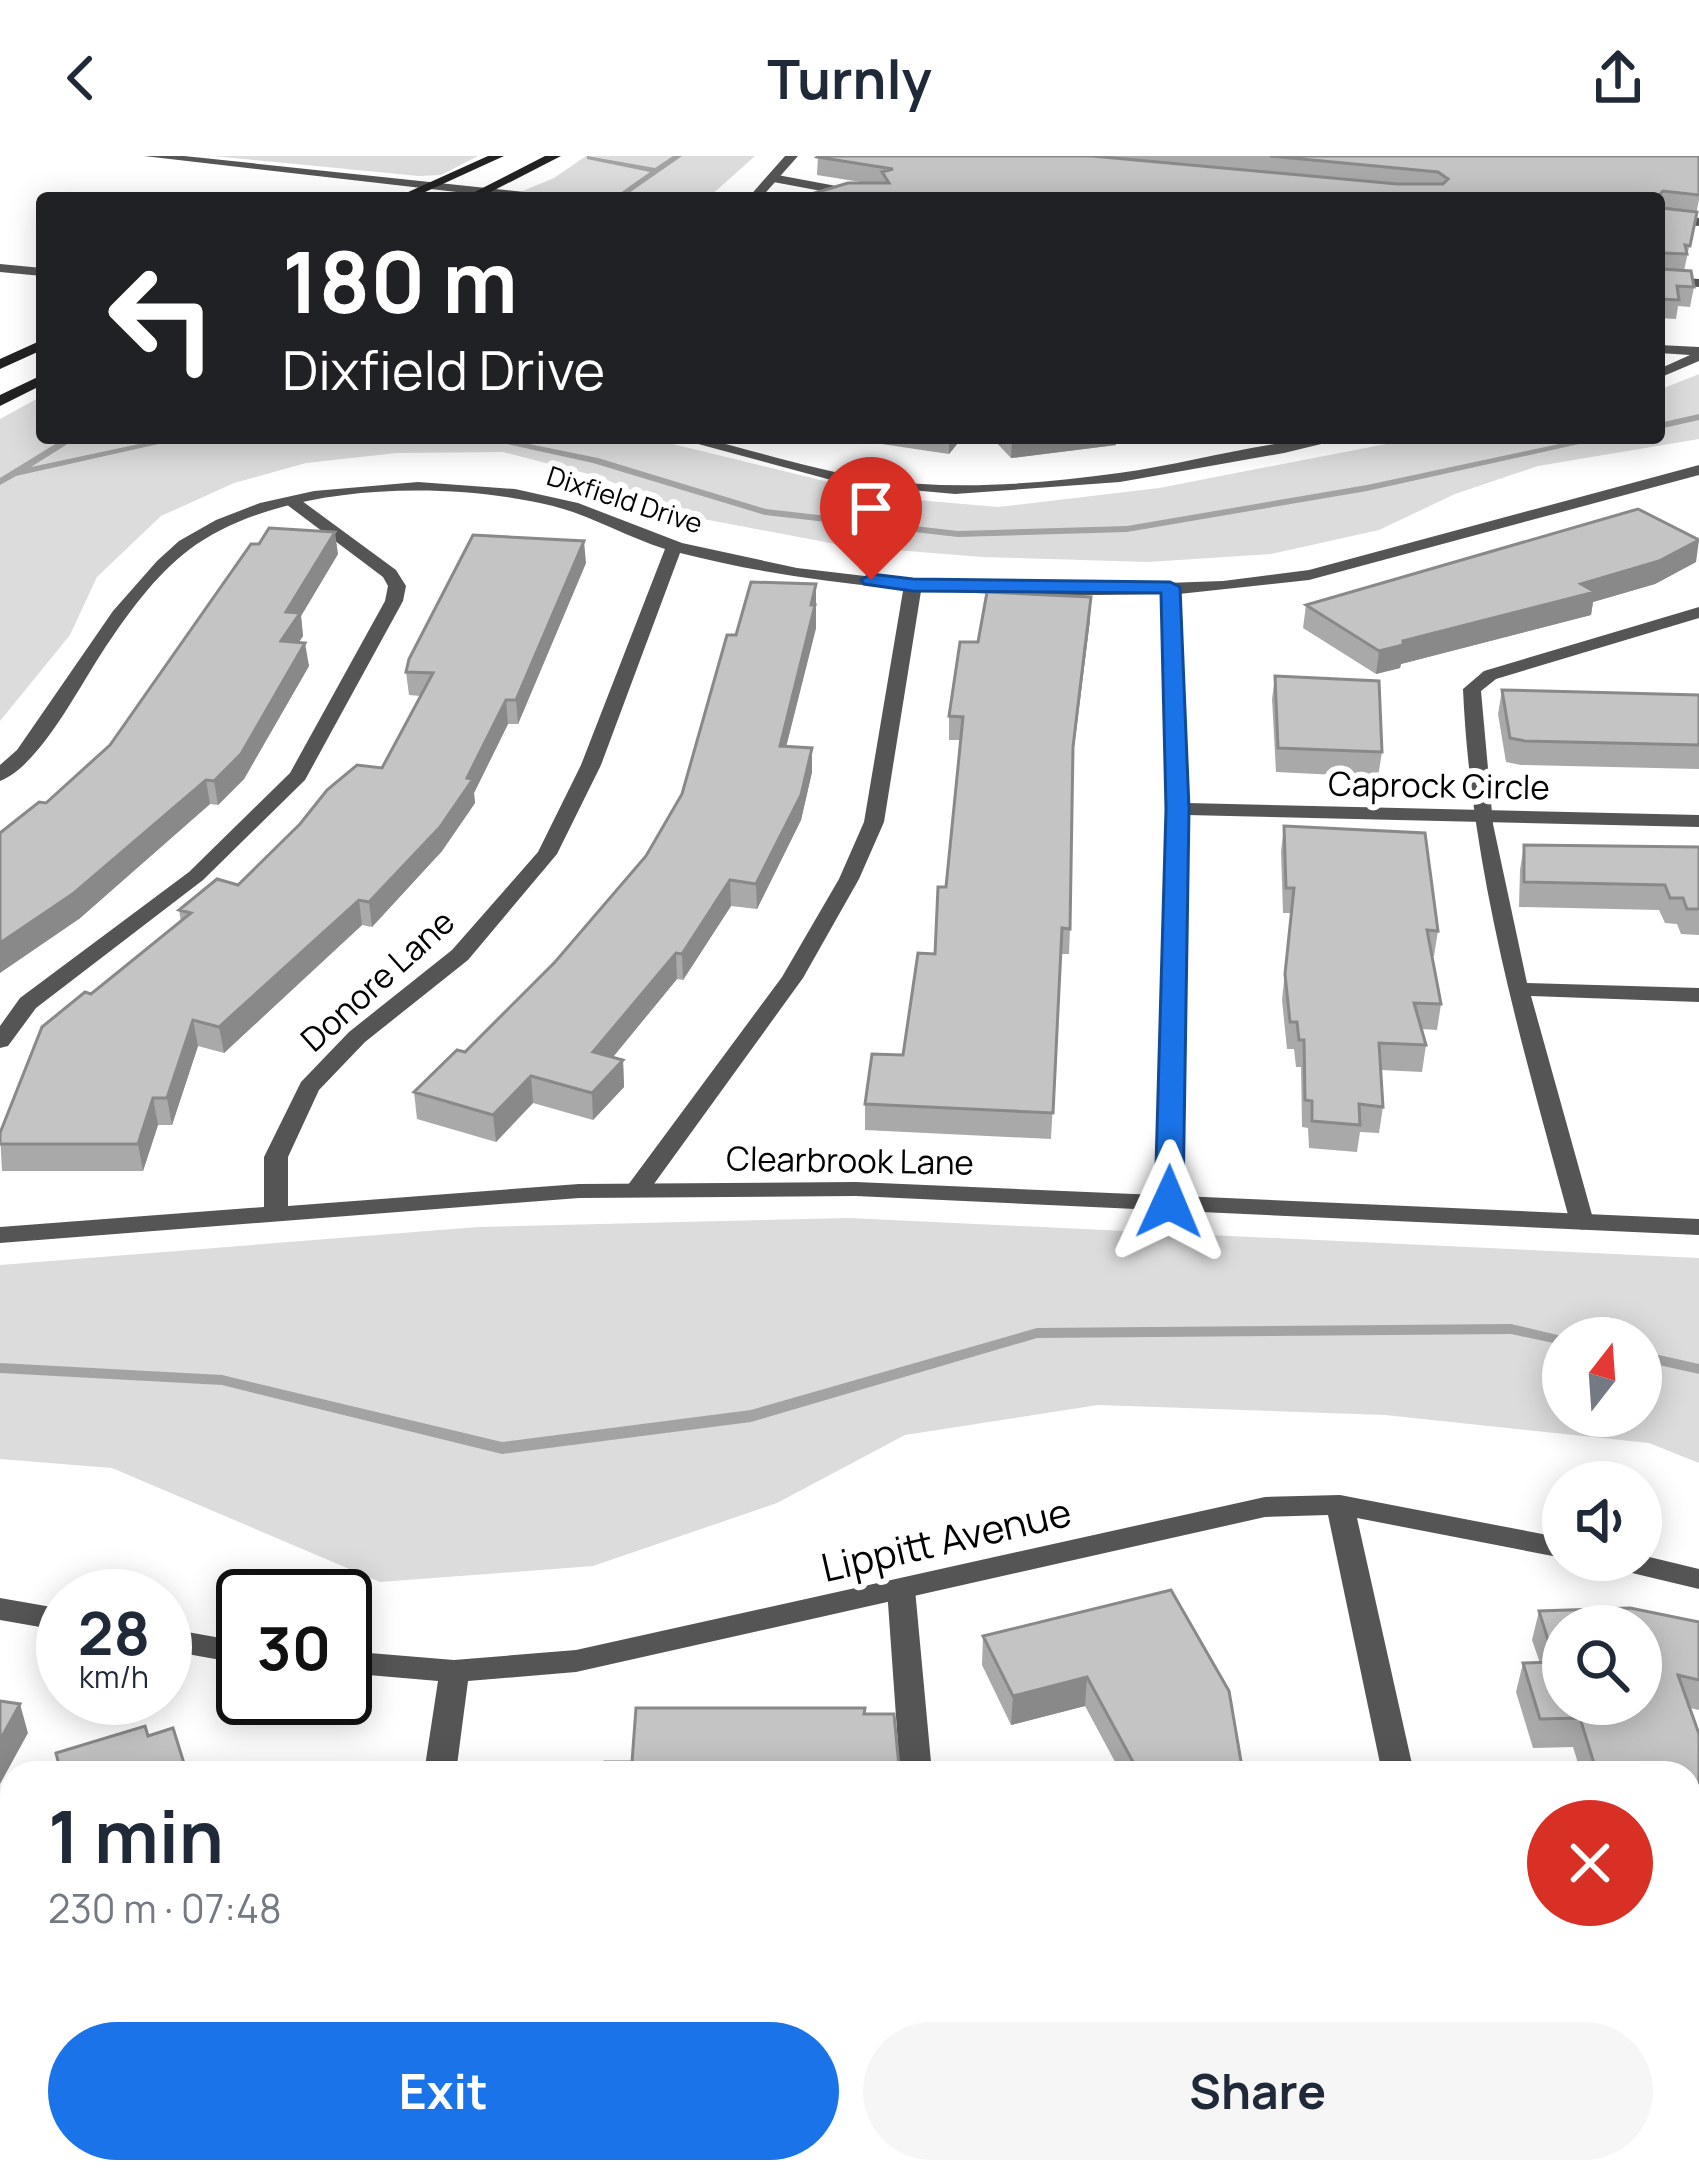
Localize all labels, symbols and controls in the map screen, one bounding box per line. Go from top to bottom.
text: Turnly [767,41,932,115]
icon: back [48,45,114,111]
icon: share [1585,45,1651,111]
text: 180 m [282,223,518,338]
icon: left [84,240,240,396]
text: Dixfield Drive [282,332,605,406]
street label: Dixfield Drive [542,456,708,542]
pin [820,457,922,580]
icon: arrive [838,475,904,541]
street label: Caprock Circle [1328,761,1550,809]
street label: Donore Lane [291,899,463,1061]
street label: Clearbrook Lane [726,1135,974,1185]
position arrow [1106,1139,1232,1265]
north arrow [1542,1317,1662,1437]
map controls [1542,1317,1662,1725]
button: sound [1542,1461,1662,1581]
street label: Lippitt Avenue [816,1484,1076,1594]
speed limit sign: 30 [216,1569,372,1725]
text: 28 [78,1591,150,1673]
button: search [1542,1605,1662,1725]
text: km/h [79,1656,149,1697]
text: 1 min [48,1786,224,1885]
button: close [1527,1800,1653,1926]
text: 230 m · 07:48 [48,1881,282,1935]
button: Exit [48,2022,839,2160]
button: Share [863,2022,1653,2160]

